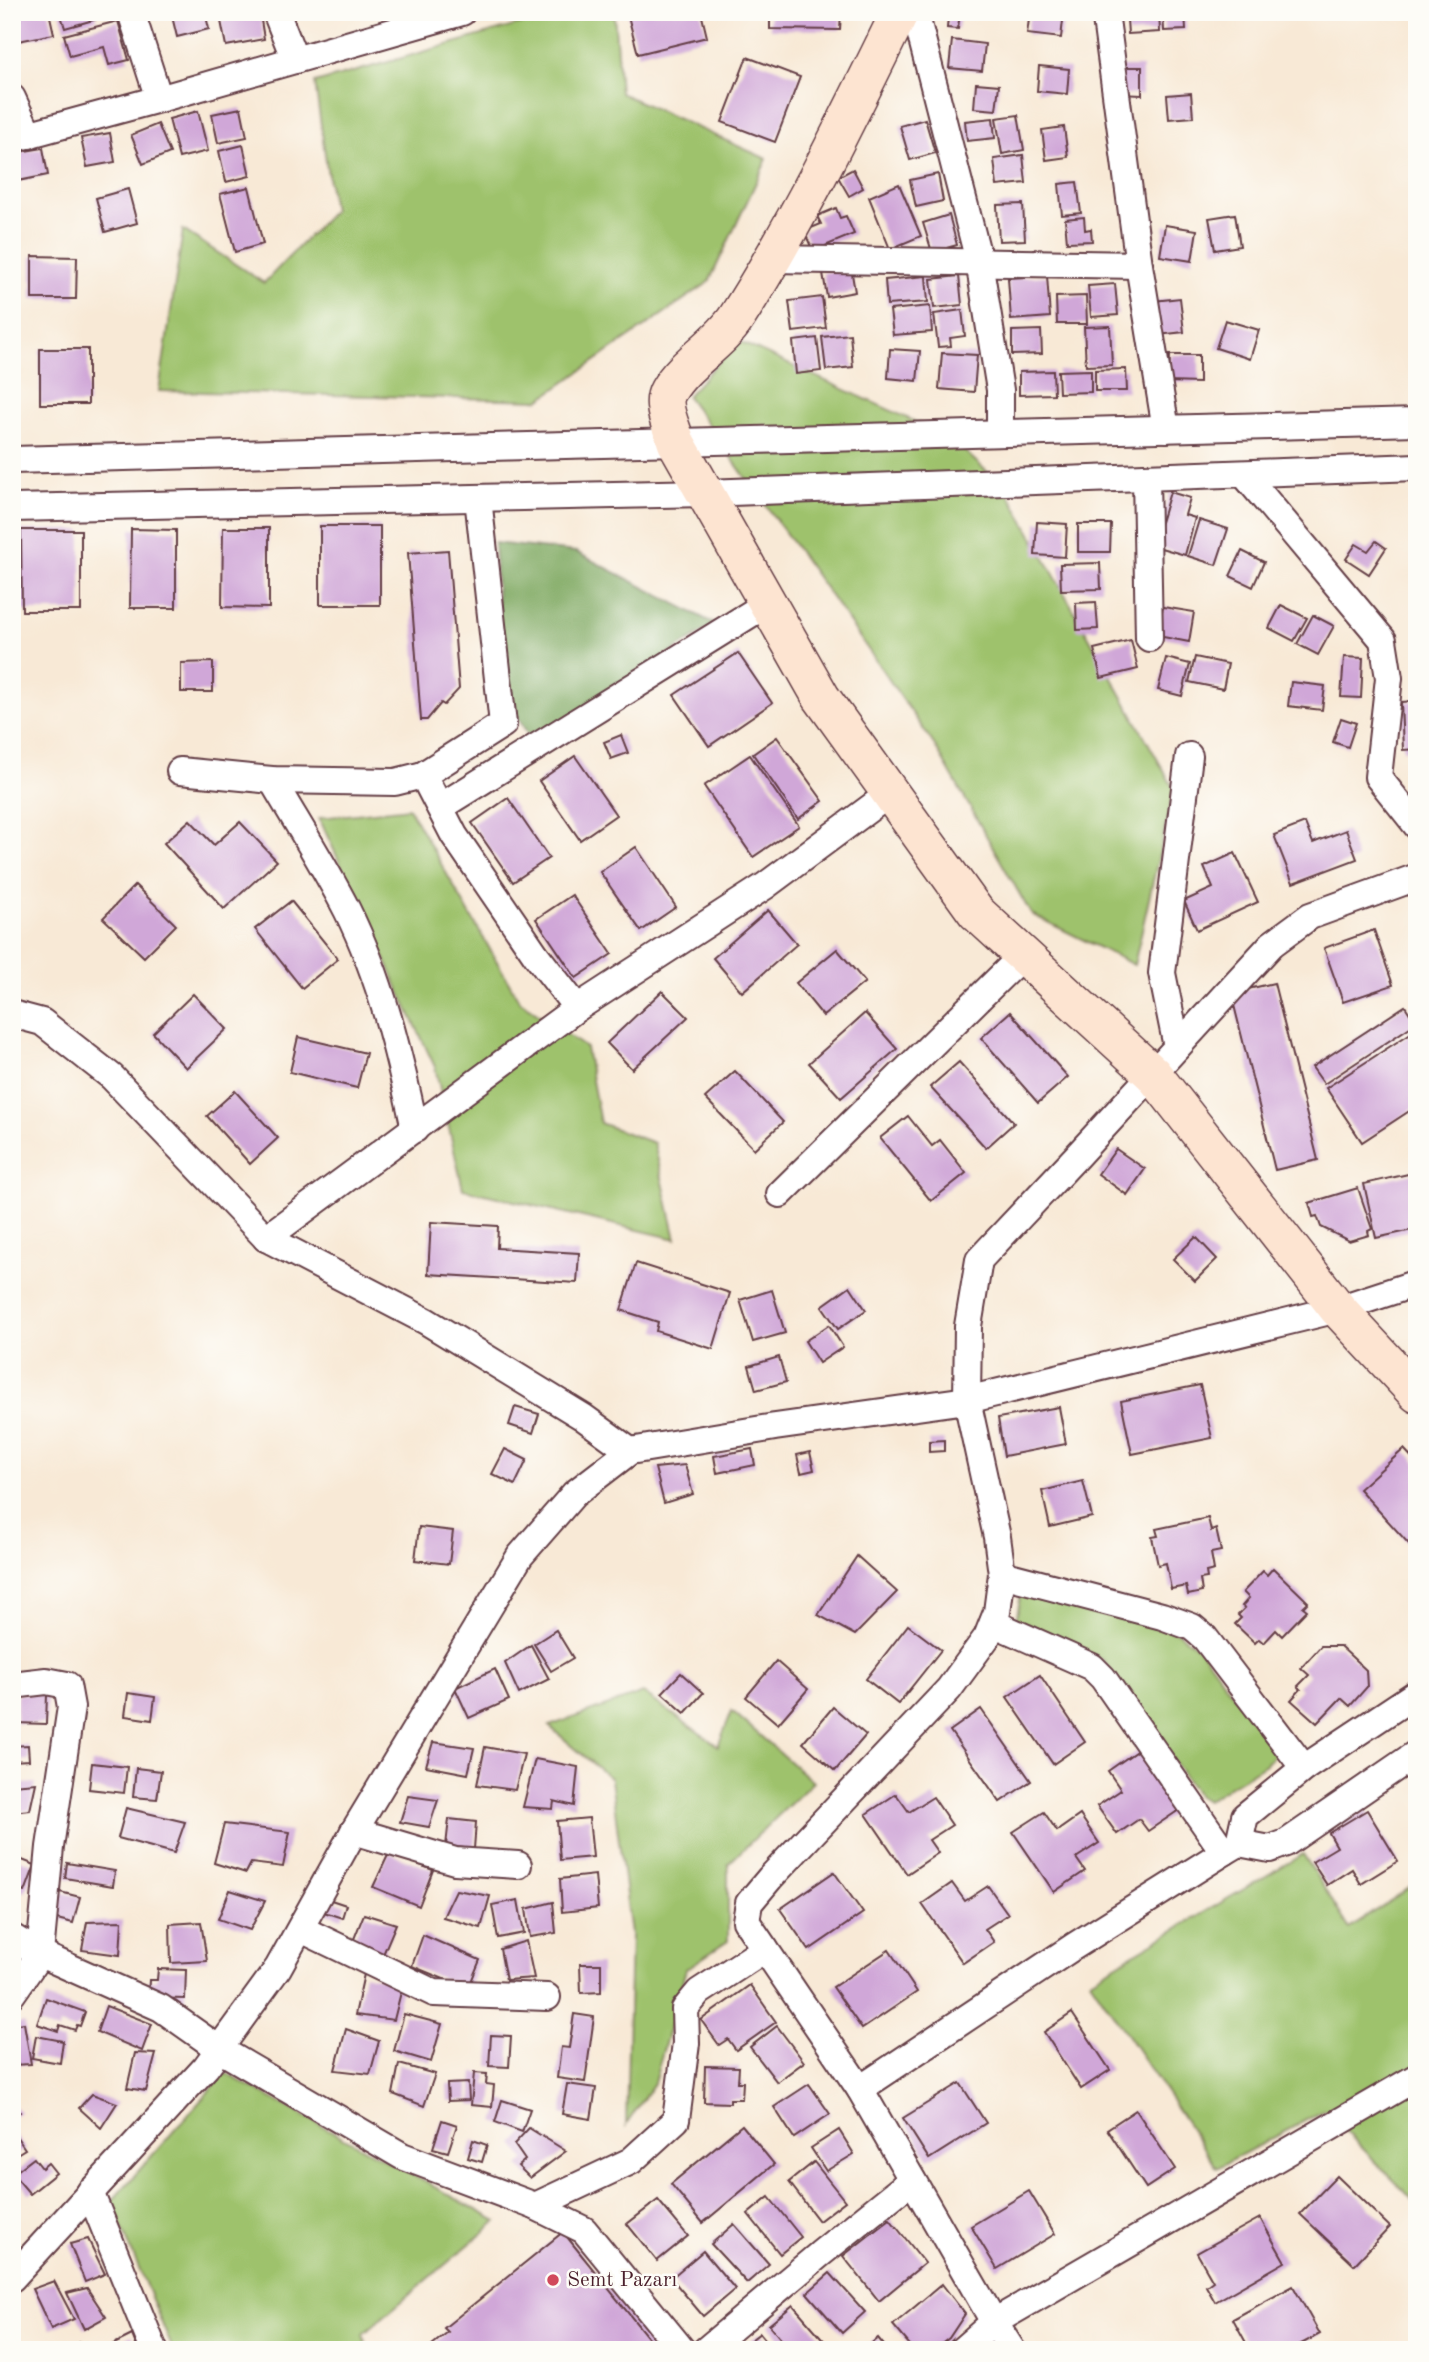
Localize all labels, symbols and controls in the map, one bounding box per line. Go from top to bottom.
place label: Semt Pazarı [567,2270,677,2291]
marker: Semt Pazarı [545,2272,561,2288]

